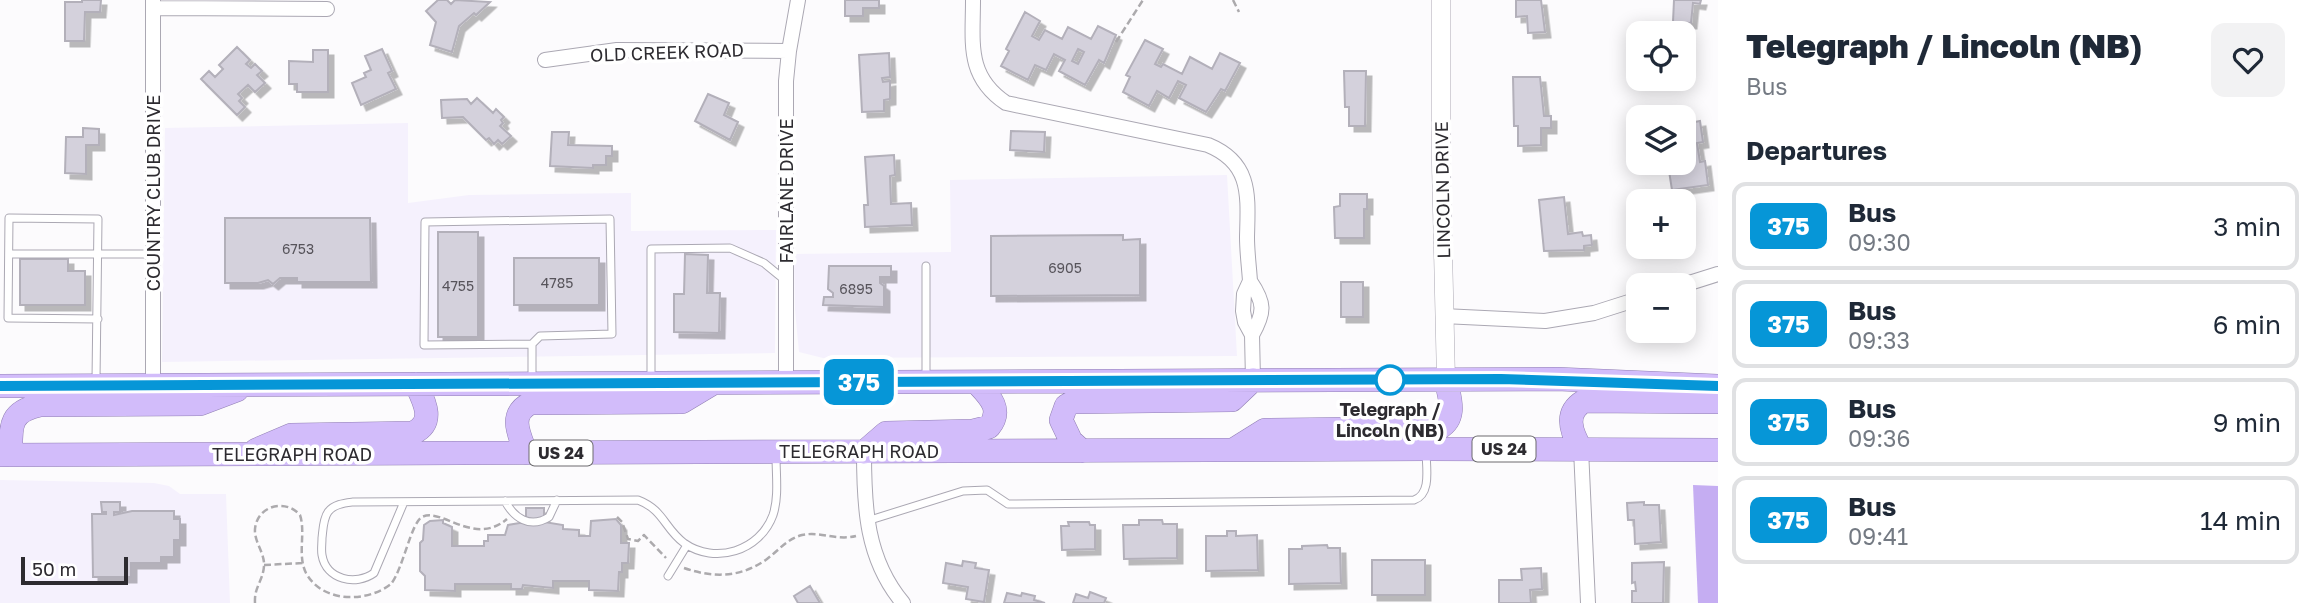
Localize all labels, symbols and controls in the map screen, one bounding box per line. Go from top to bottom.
map controls [1626,21,1696,343]
button: locate [1626,21,1696,91]
button: heart [2211,23,2285,97]
text: Telegraph / Lincoln (NB) [1746,26,2142,65]
street label: OLD CREEK ROAD [590,38,744,66]
text: Bus [1746,72,1788,100]
street label: COUNTRY CLUB DRIVE [142,95,164,291]
button: layers [1626,105,1696,175]
street label: FAIRLANE DRIVE [775,118,797,264]
street label: LINCOLN DRIVE [1430,121,1454,259]
text: Departures [1746,135,1887,166]
button: + [1626,189,1696,259]
text: Bus [1848,197,1896,228]
text: 375 [1767,211,1810,240]
text: 3 min [2213,211,2281,242]
text: 09:30 [1848,228,1911,256]
house number: 6753 [282,240,314,257]
house number: 6905 [1048,259,1082,276]
button: − [1626,273,1696,343]
house number: 4785 [541,274,573,291]
house number: 4755 [442,277,474,294]
house number: 6895 [839,280,873,297]
text: Bus [1848,295,1896,326]
text: 375 [1767,309,1810,338]
text: 6 min [2213,309,2281,340]
text: 09:33 [1848,326,1910,354]
line badge: 375 [819,359,899,405]
marker: Telegraph / Lincoln (NB) [1375,365,1405,395]
text: 375 [838,367,880,396]
text: Bus [1848,393,1896,424]
place label: Telegraph / Lincoln (NB) [1336,398,1444,441]
text: 375 [1767,407,1810,436]
text: 9 min [2213,407,2281,438]
text: 09:36 [1848,424,1910,452]
road number: US 24 [1472,436,1536,462]
road number: US 24 [530,440,592,466]
street label: TELEGRAPH ROAD [779,440,939,462]
street label: TELEGRAPH ROAD [212,443,372,465]
text: Bus [1848,491,1896,522]
text: 375 [1767,505,1810,534]
text: 14 min [2200,505,2281,536]
text: 09:41 [1848,522,1908,550]
scale bar [21,554,128,586]
text: 50 m [32,557,76,580]

